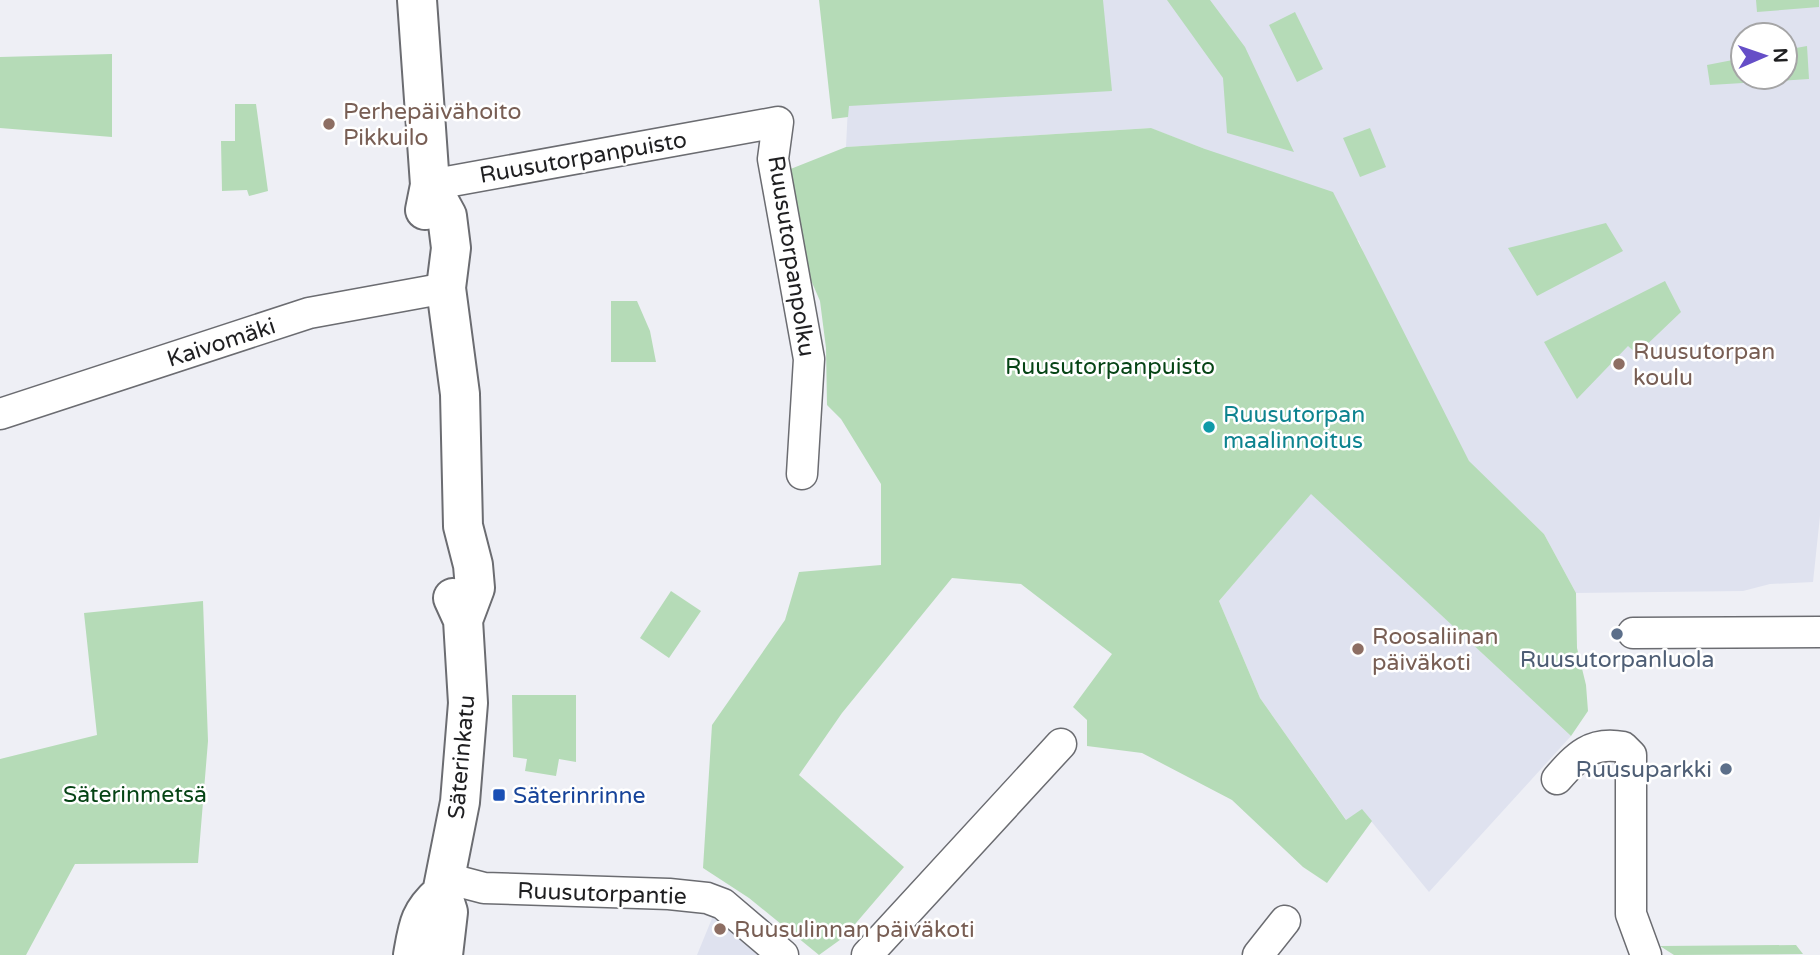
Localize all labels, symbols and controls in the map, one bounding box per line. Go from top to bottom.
north arrow [1729,21,1799,91]
text: N [1769,47,1791,63]
place label: Perhepäivähoito Pikkuilo [343,98,521,152]
marker: Perhepäivähoito Pikkuilo [321,116,337,132]
street label: Ruusutorpanpuisto [477,126,689,190]
street label: Ruusutorpanpolku [761,154,821,359]
street label: Kaivomäki [164,312,279,374]
place label: Ruusutorpan koulu [1633,338,1775,392]
park label: Ruusutorpanpuisto [1005,353,1215,381]
marker: Ruusutorpan koulu [1611,356,1627,372]
place label: Ruusutorpan maalinnoitus [1223,401,1365,455]
marker: Ruusutorpan maalinnoitus [1201,419,1217,435]
place label: Roosaliinan päiväkoti [1372,623,1498,677]
marker: Ruusutorpanluola [1609,626,1625,642]
marker: Roosaliinan päiväkoti [1350,641,1366,657]
place label: Ruusutorpanluola [1520,646,1714,674]
street label: Säterinkatu [443,694,481,820]
place label: Ruusuparkki [1576,756,1712,784]
marker: Ruusuparkki [1718,761,1734,777]
park label: Säterinmetsä [63,781,207,809]
place label: Säterinrinne [513,782,646,810]
marker: Säterinrinne [491,787,507,803]
street label: Ruusutorpantie [517,877,687,911]
place label: Ruusulinnan päiväkoti [734,916,975,944]
marker: Ruusulinnan päiväkoti [712,921,728,937]

